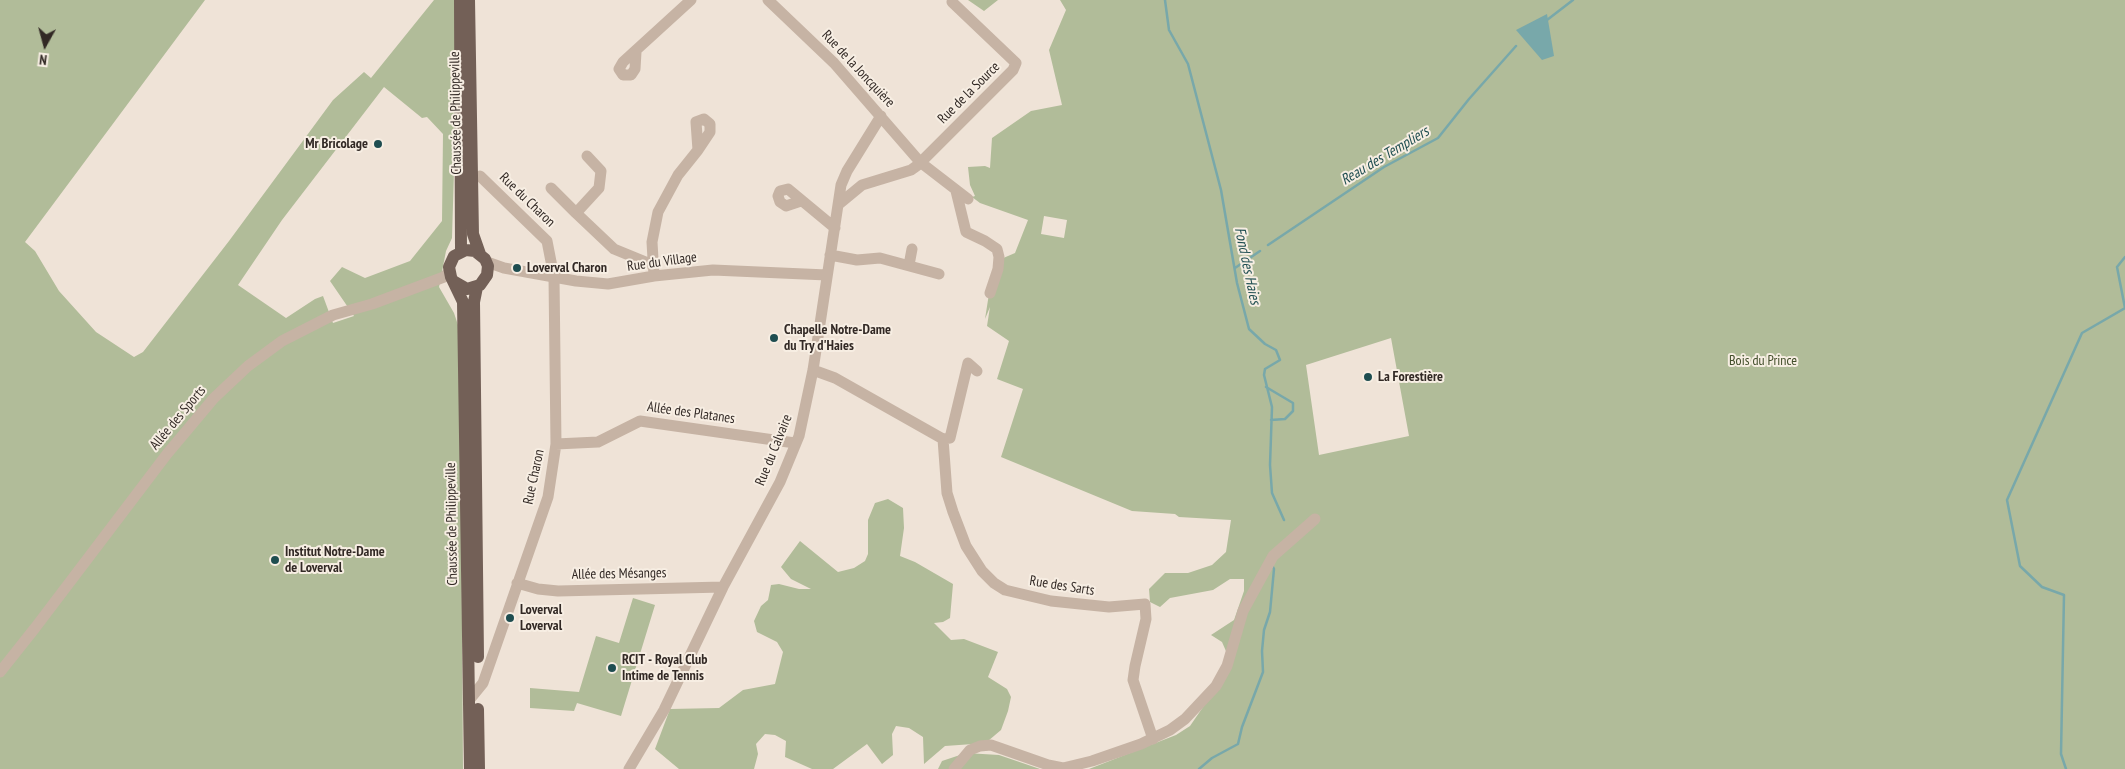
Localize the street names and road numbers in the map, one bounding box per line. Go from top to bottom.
street label: Rue de la Joncquière [818,27,898,111]
street label: Chaussée de Philippeville [447,51,465,175]
street label: Rue de la Source [935,59,1003,127]
street label: Rue du Charon [496,169,558,231]
street label: Rue du Village [626,249,698,275]
street label: Allée des Sports [146,383,210,453]
street label: Allée des Platanes [646,399,736,427]
street label: Rue du Calvaire [752,412,796,488]
street label: Rue Charon [520,448,548,506]
street label: Chaussée de Philippeville [443,462,461,586]
street label: Allée des Mésanges [571,565,667,583]
street label: Rue des Sarts [1028,573,1096,599]

